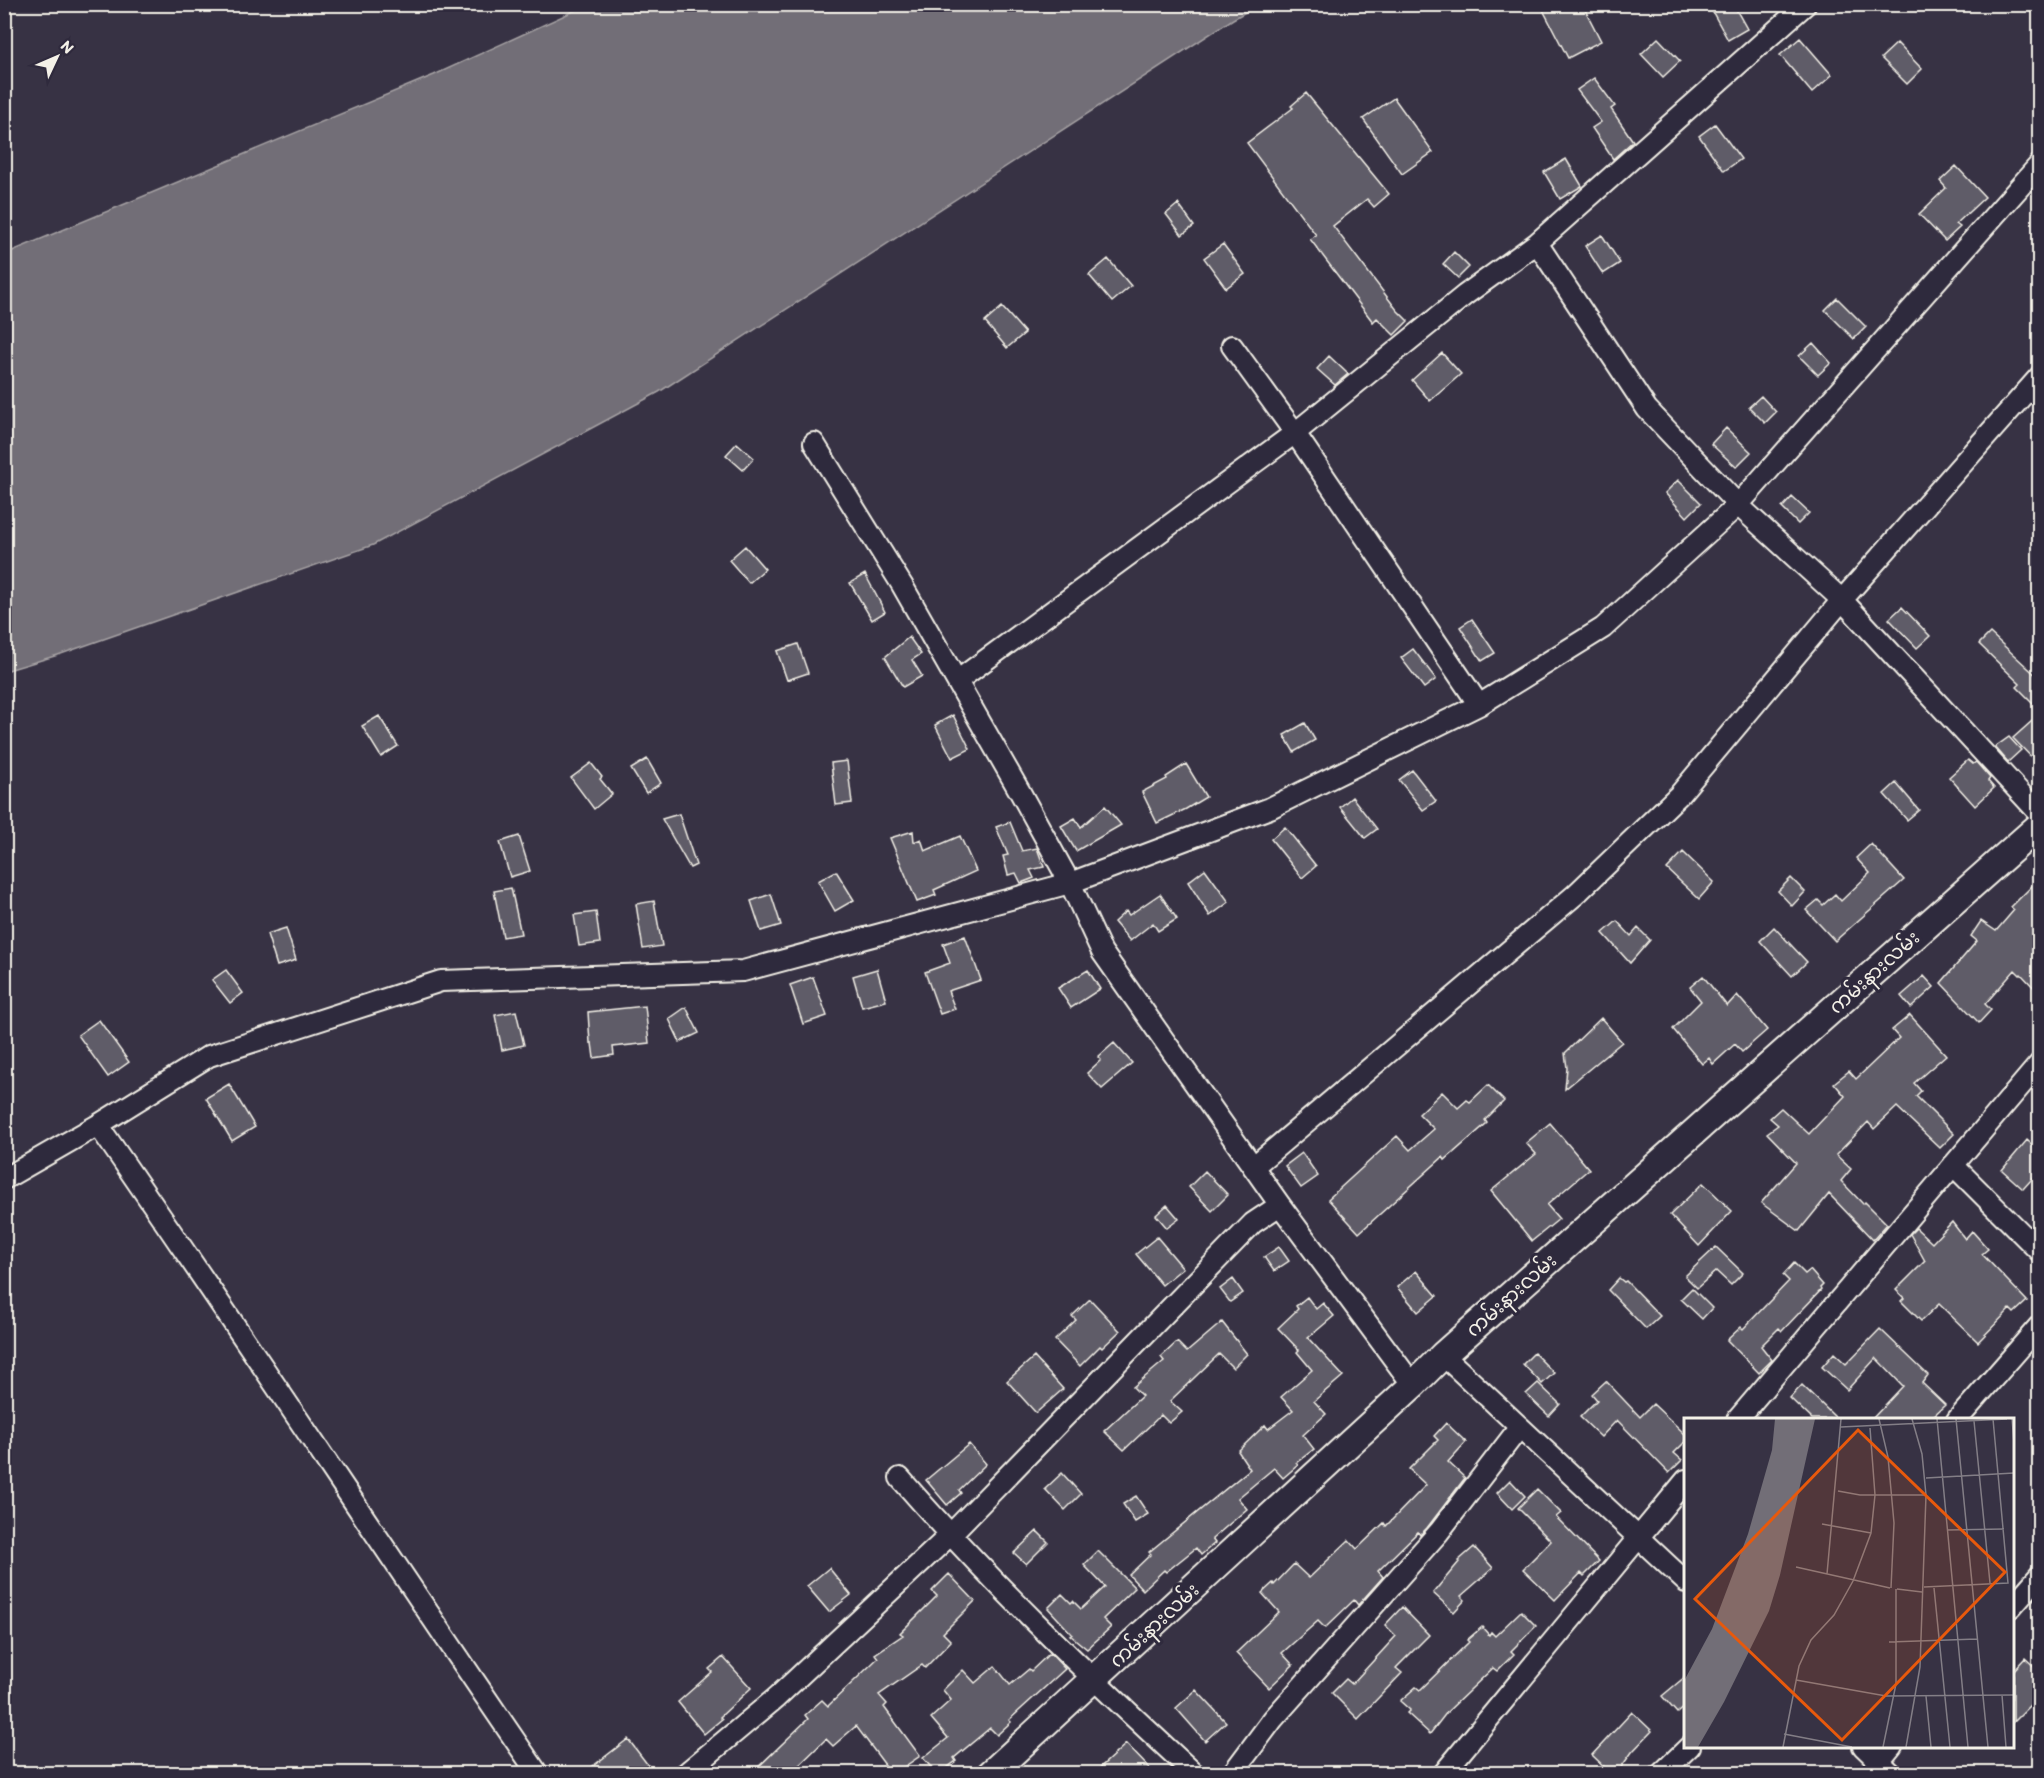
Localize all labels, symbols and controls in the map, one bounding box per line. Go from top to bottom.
north arrow [27,27,87,87]
text: N [57,36,78,57]
street label: ကမ်းနားလမ်း [1823,924,1927,1022]
street label: ကမ်းနားလမ်း [1460,1247,1564,1345]
inset map [1684,1418,2014,1748]
street label: ကမ်းနားလမ်း [1103,1576,1206,1675]

